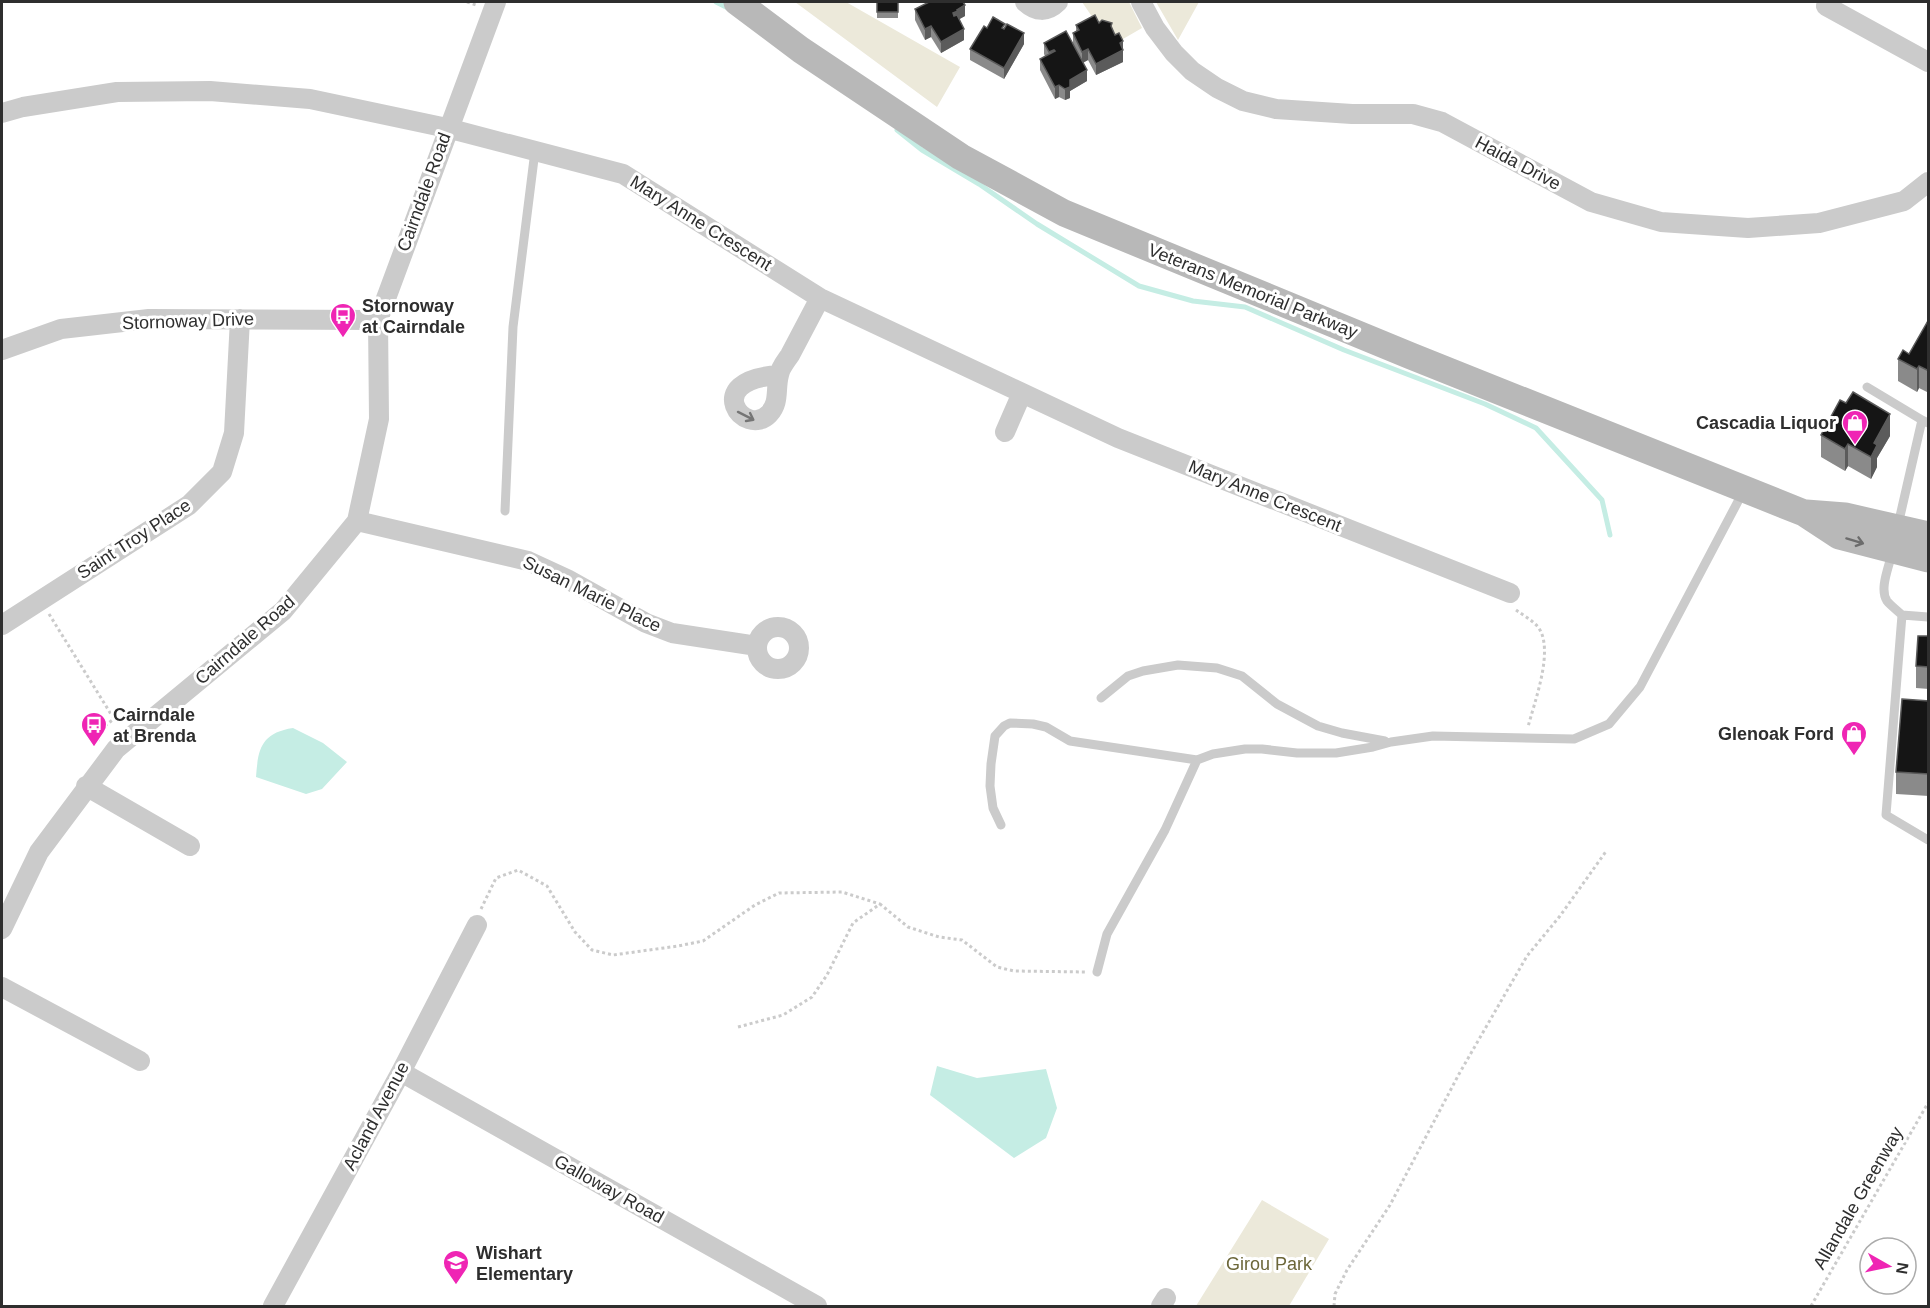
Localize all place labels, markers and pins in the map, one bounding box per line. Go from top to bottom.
place label: Stornoway at Cairndale [362,296,465,337]
bus stop icon: Stornoway at Cairndale [328,301,358,339]
shop icon: Cascadia Liquor [1840,408,1870,446]
place label: Cascadia Liquor [1696,413,1836,433]
place label: Cairndale at Brenda [113,705,197,746]
bus stop icon: Cairndale at Brenda [79,710,109,748]
shop icon: Glenoak Ford [1839,719,1869,757]
place label: Glenoak Ford [1718,724,1834,744]
place label: Wishart Elementary [476,1243,573,1284]
school or university icon: Wishart Elementary [441,1248,471,1286]

